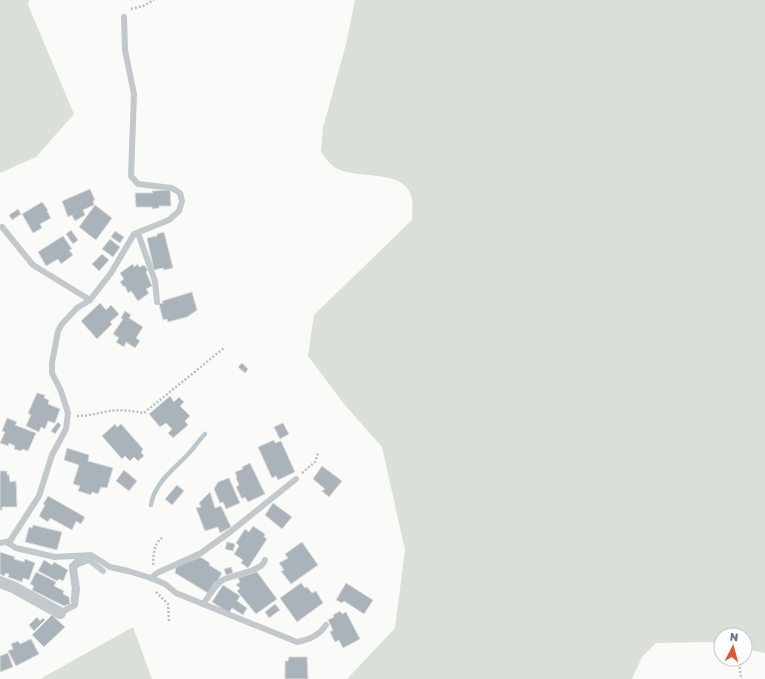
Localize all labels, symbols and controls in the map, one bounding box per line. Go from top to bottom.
north arrow [713,627,753,667]
text: N [729,630,739,643]

